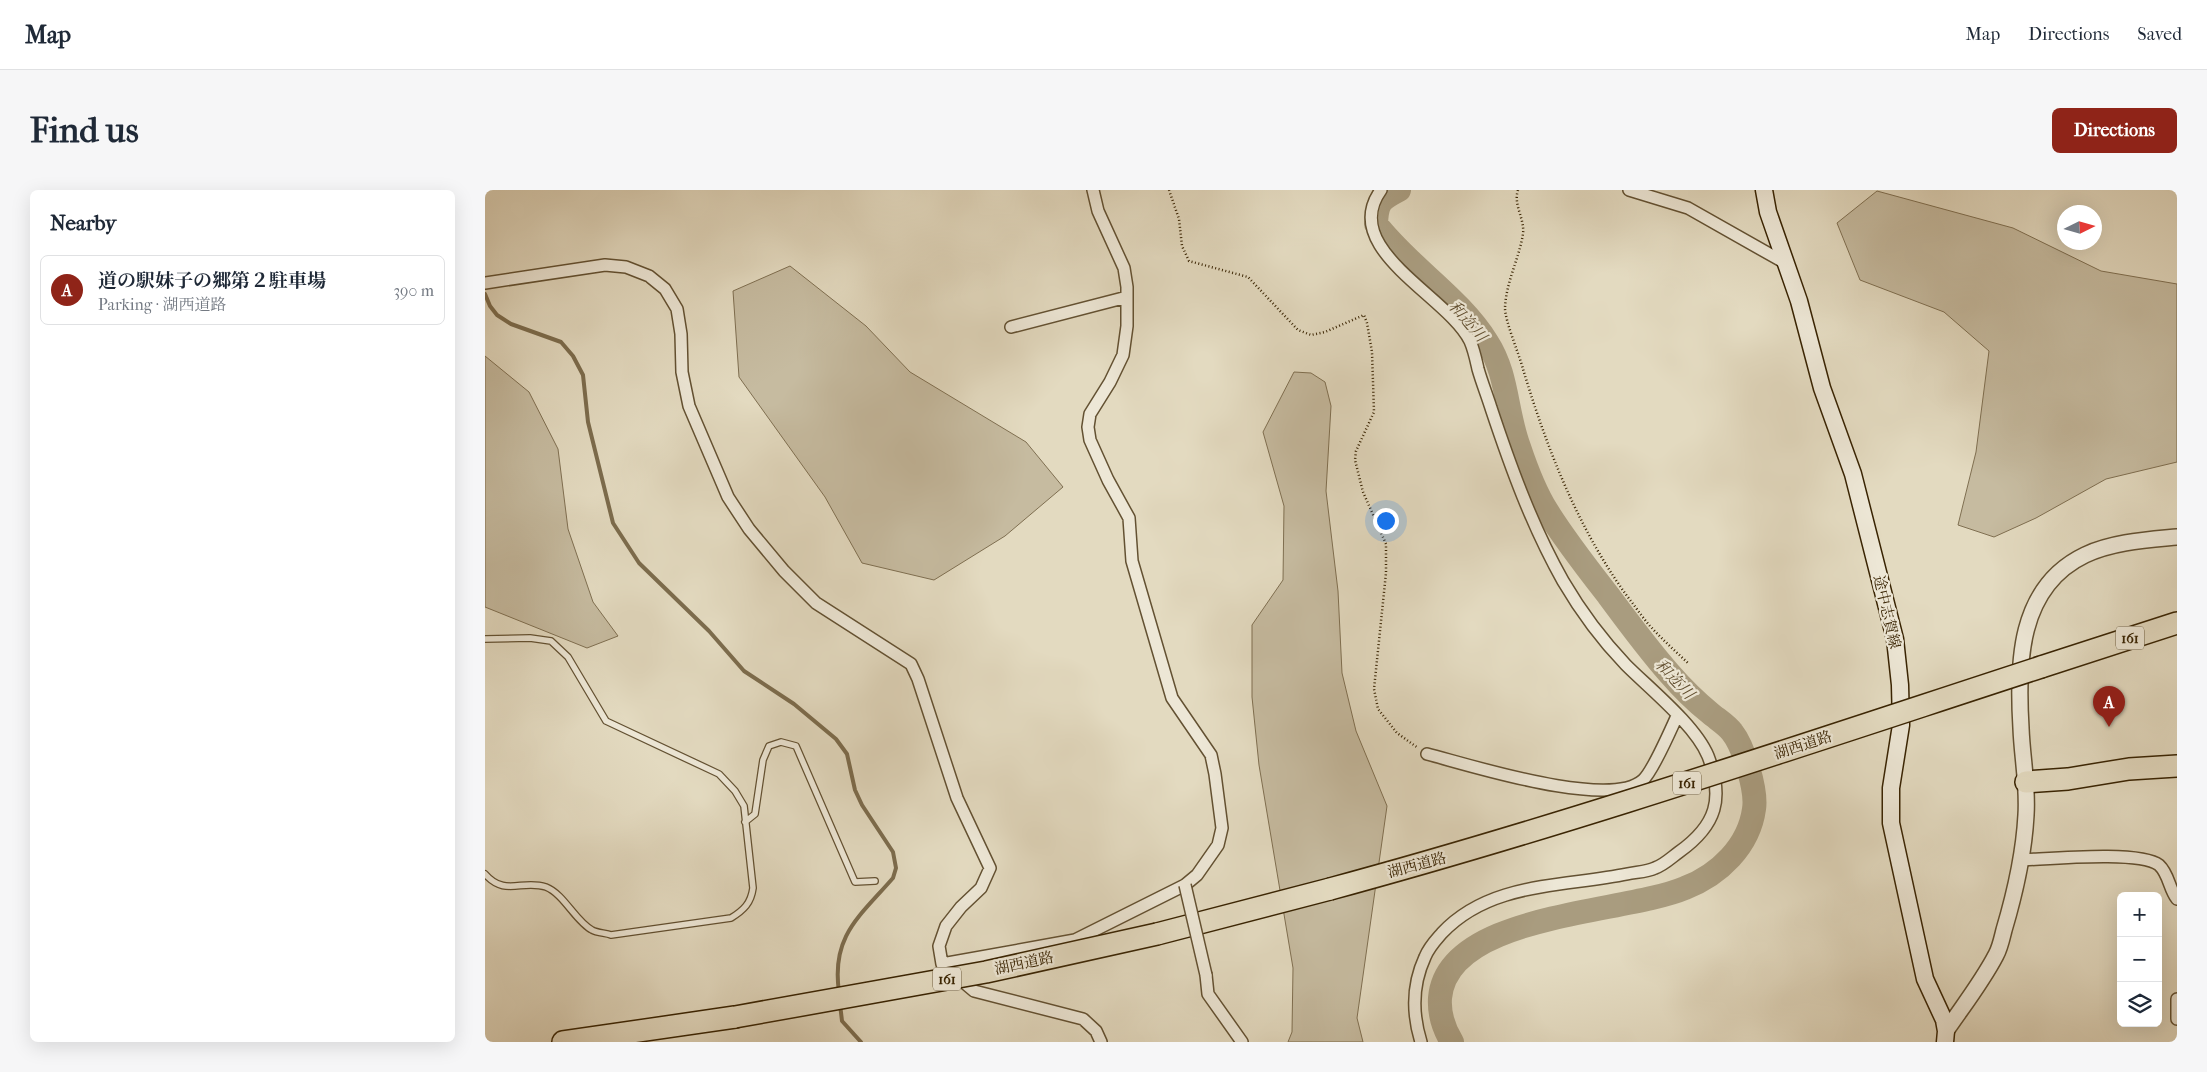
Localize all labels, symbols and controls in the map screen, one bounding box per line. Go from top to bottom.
text: Map [25,21,71,49]
text: Map [1966,24,2000,45]
text: Directions [2028,24,2109,45]
text: Saved [2137,24,2182,45]
button: Directions [2052,108,2177,153]
text: Find us [30,110,139,151]
north arrow [2057,205,2102,250]
text: Nearby [50,211,116,235]
text: 道の駅妹子の郷第２駐車場 [98,270,326,292]
text: A [62,281,72,300]
text: 390 m [393,281,434,300]
text: Parking · 湖西道路 [98,295,226,314]
water label: 和迩川 [1445,297,1492,347]
your location [1373,508,1399,534]
street label: 途中志賀線 [1870,573,1904,651]
road number: 161 [2116,626,2144,649]
water label: 和迩川 [1652,655,1700,704]
pin: A [2093,686,2125,727]
street label: 湖西道路 [1772,727,1834,763]
road number: 161 [1673,772,1701,794]
street label: 湖西道路 [1386,849,1448,881]
map controls [2117,892,2162,1027]
button: + [2117,892,2162,937]
button: − [2117,937,2162,982]
street label: 湖西道路 [993,948,1055,978]
road number: 161 [933,968,961,991]
button: layers [2117,982,2162,1027]

